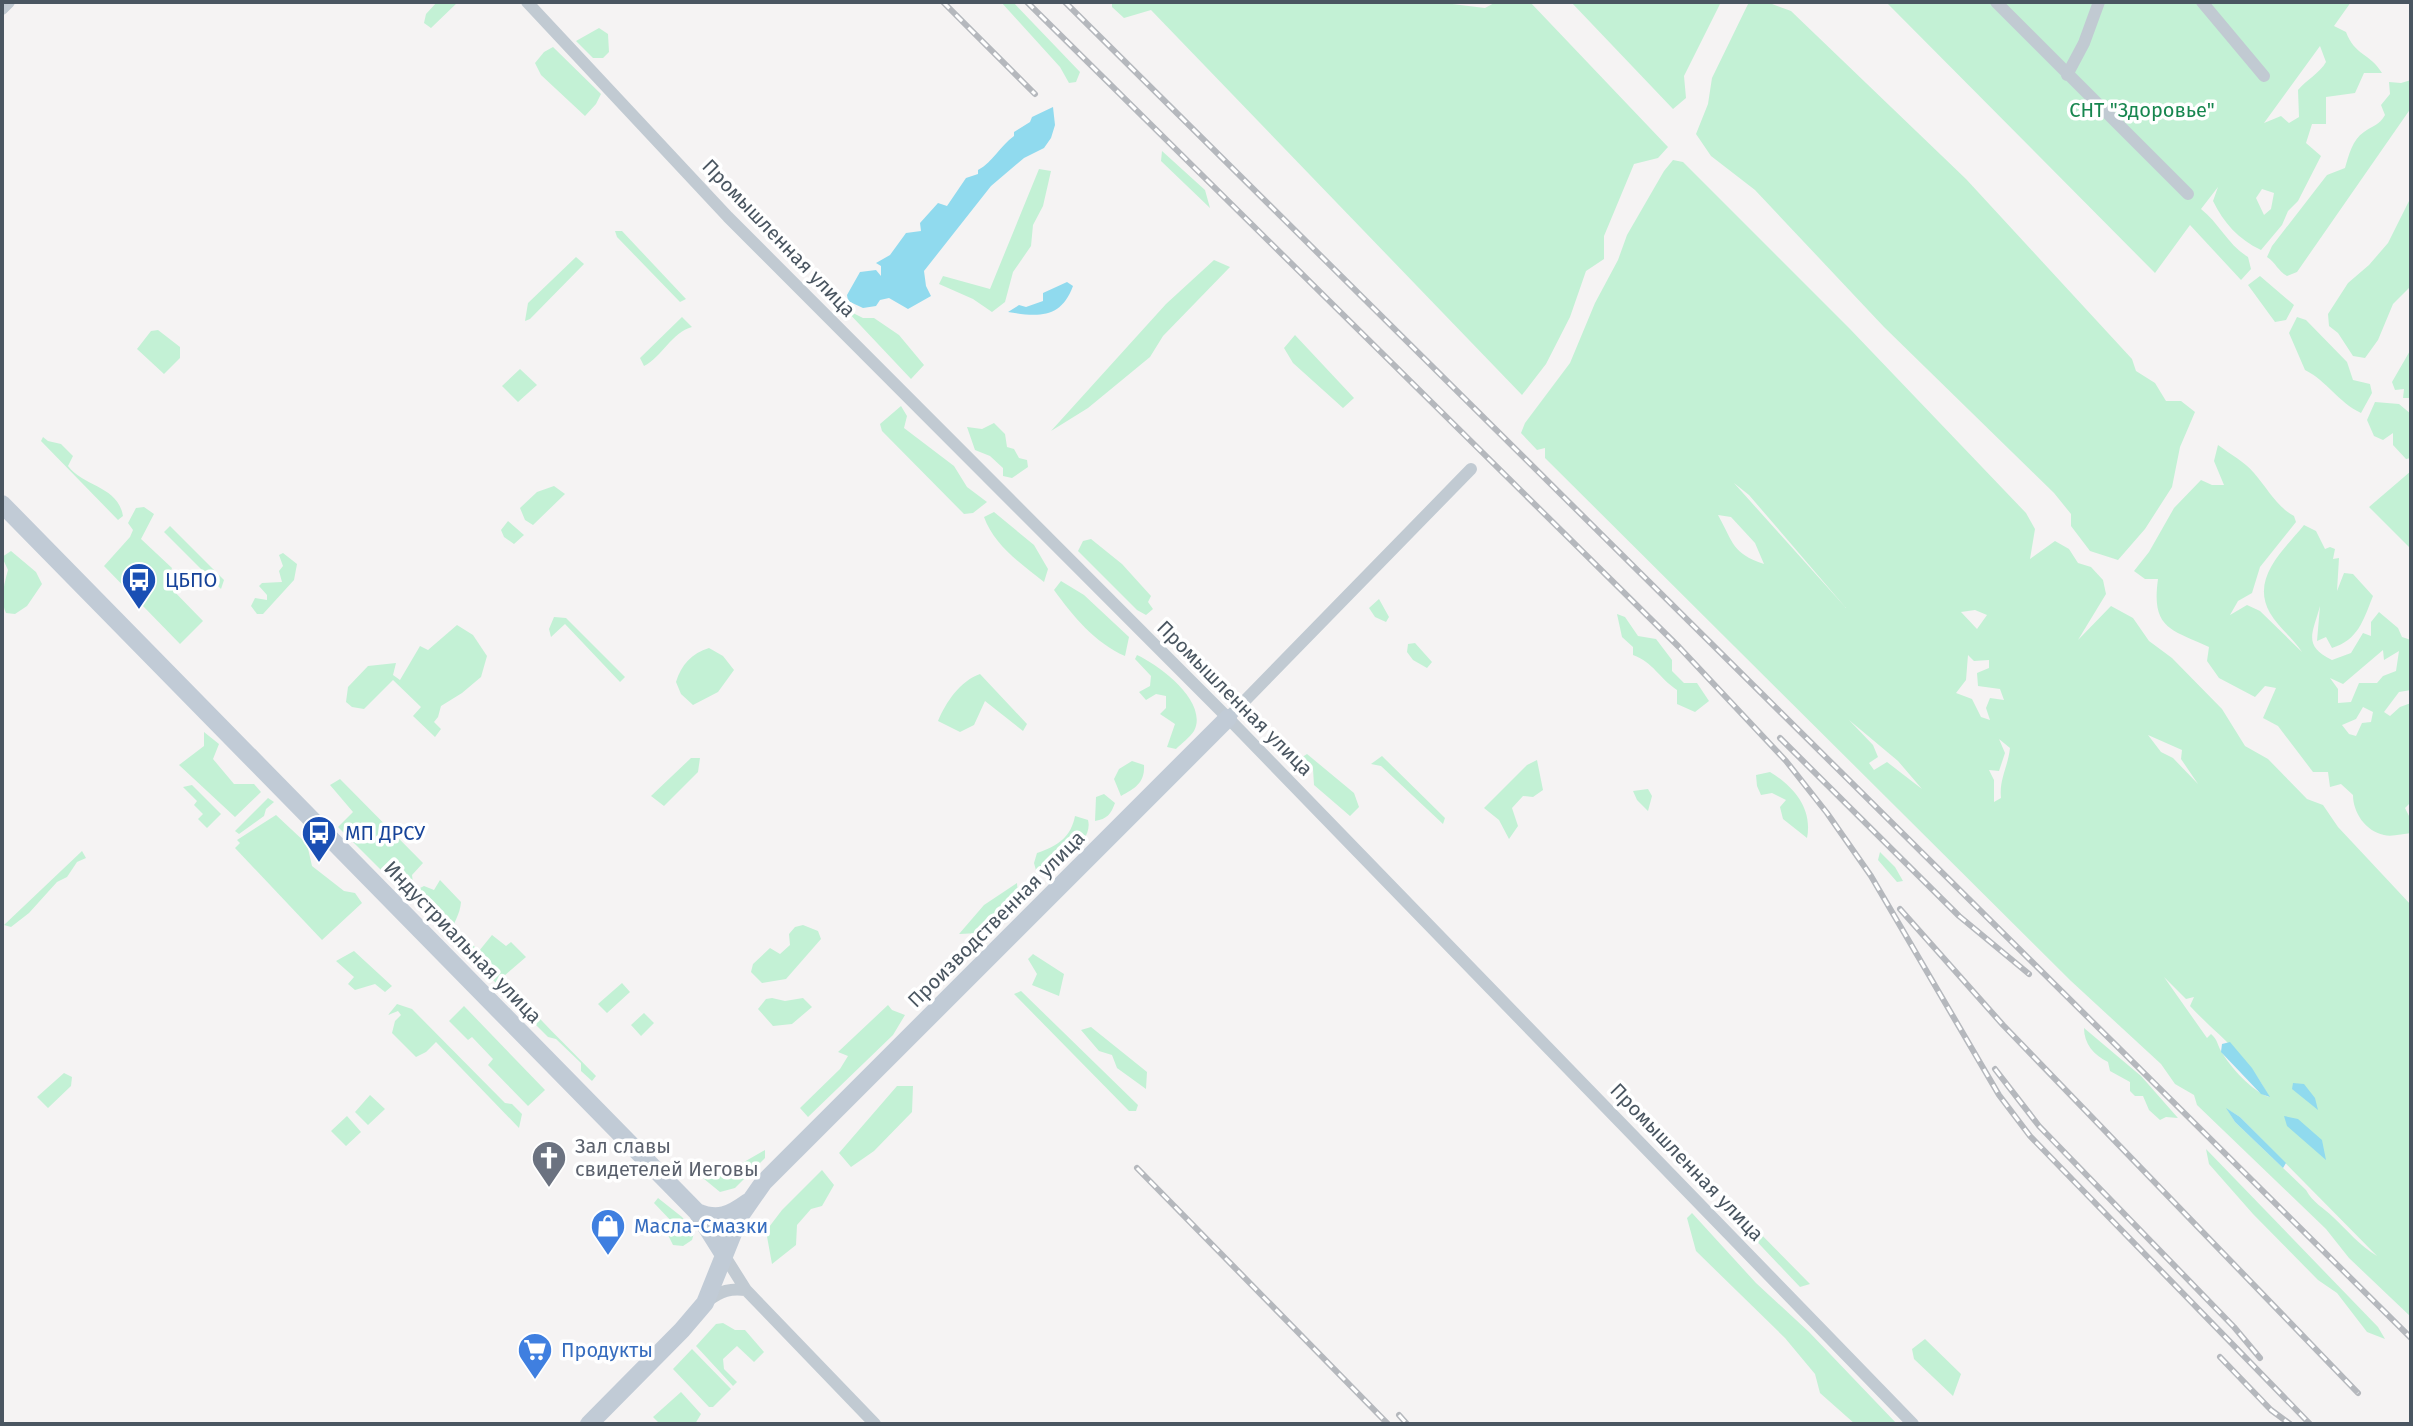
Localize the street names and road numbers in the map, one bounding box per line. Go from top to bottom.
street label: Промышленная улица [697,154,861,322]
street label: Промышленная улица [1152,615,1318,781]
street label: Производственная улица [903,826,1089,1012]
street label: Индустриальная улица [379,856,547,1028]
street label: Промышленная улица [1605,1078,1769,1246]

